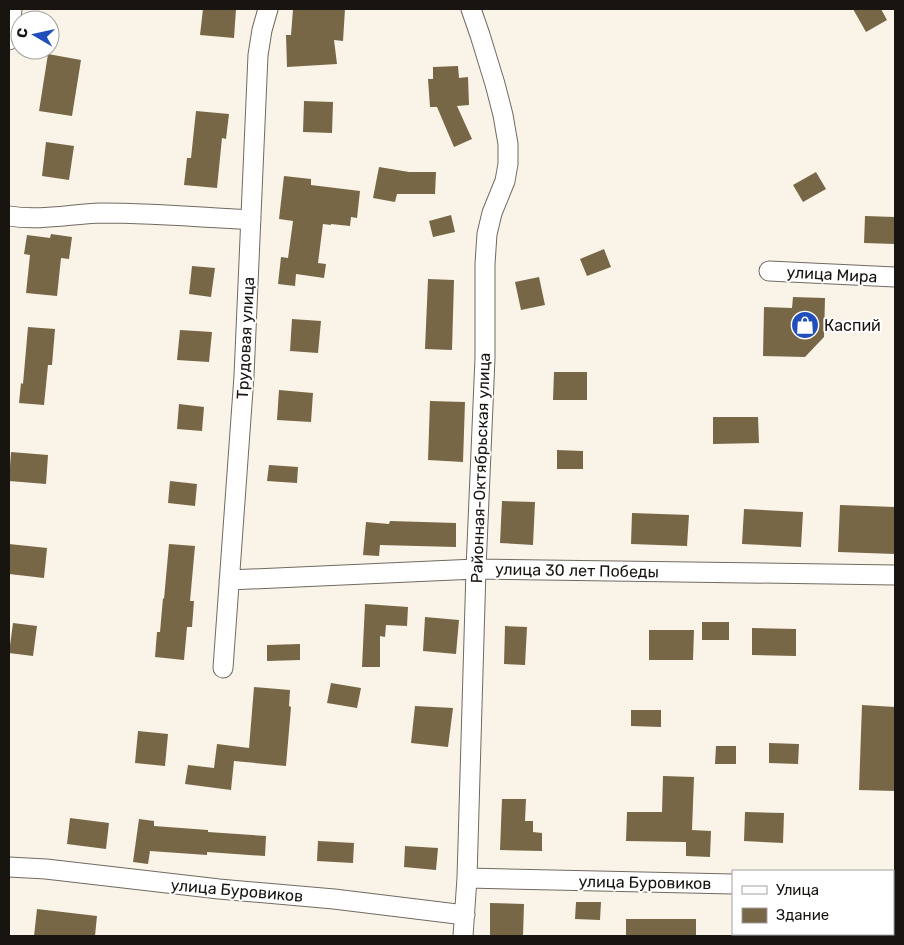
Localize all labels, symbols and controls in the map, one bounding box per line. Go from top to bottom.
north arrow [10,10,60,60]
text: С [13,27,32,39]
street label: улица Мира [786,263,878,286]
street label: Трудовая улица [233,276,258,400]
shop icon: Каспий [790,310,820,340]
place label: Каспий [824,316,881,335]
street label: Районная-Октябрьская улица [467,352,494,584]
street label: улица 30 лет Победы [495,560,659,581]
legend [732,870,894,935]
street label: улица Буровиков [578,872,712,893]
street label: улица Буровиков [170,875,304,906]
text: Улица [776,881,819,899]
text: Здание [776,906,829,924]

